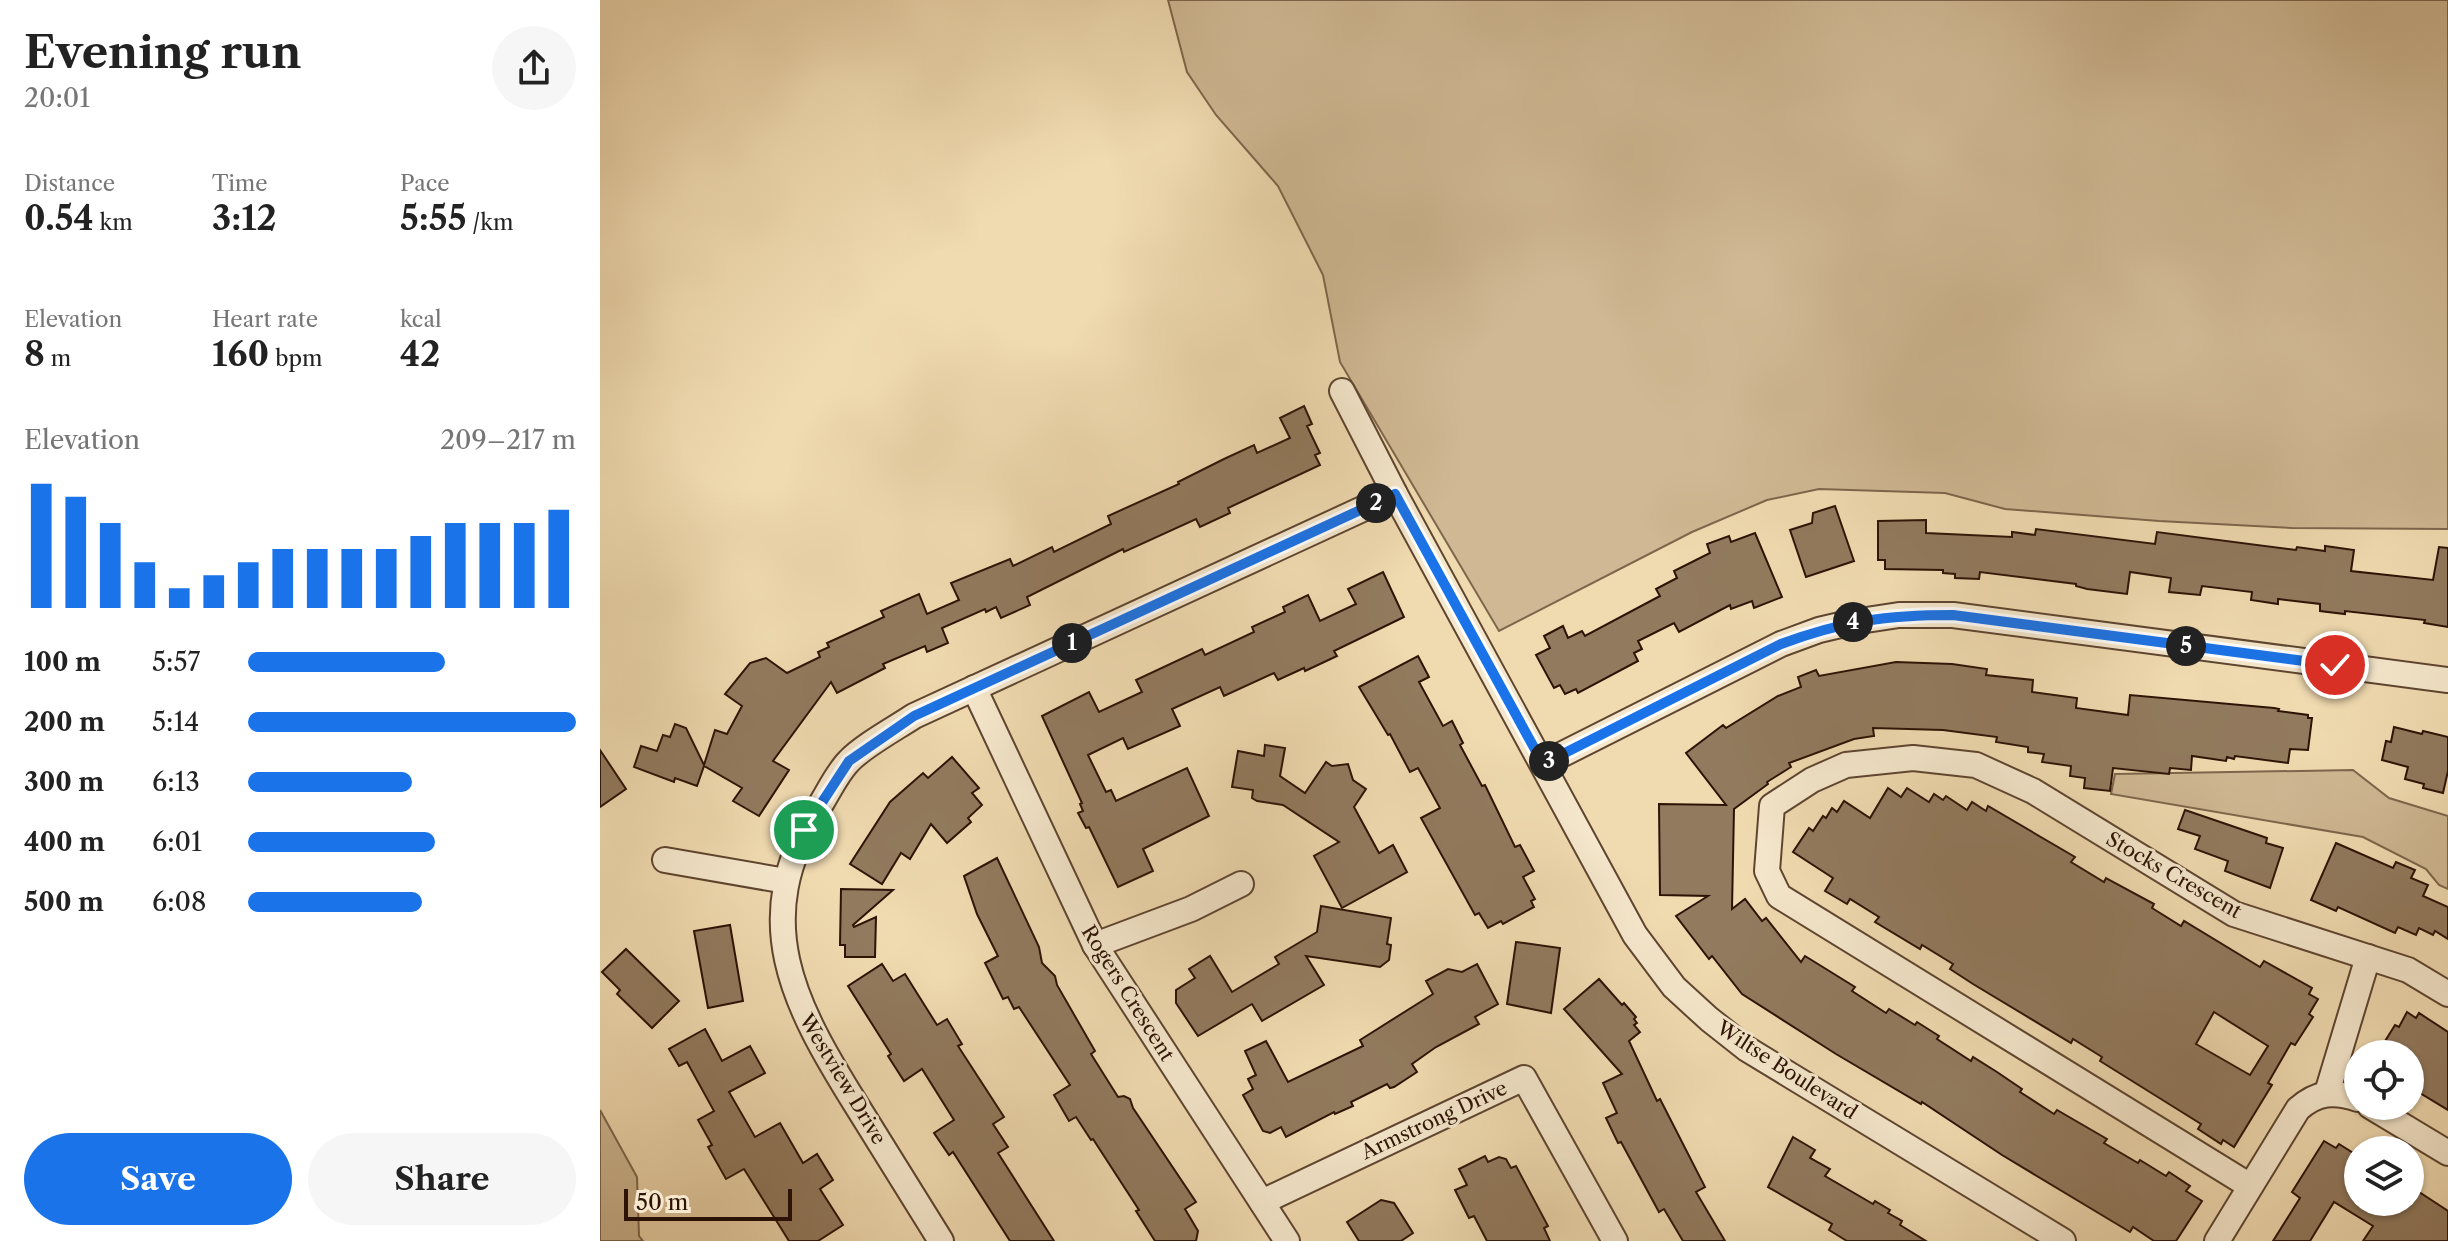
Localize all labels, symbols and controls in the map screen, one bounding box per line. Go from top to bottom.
text: Evening run [24,25,301,79]
button: share [492,26,576,110]
text: 20:01 [24,82,90,114]
text: Distance [24,170,115,197]
text: Time [212,170,268,197]
text: Pace [400,170,450,197]
text: 0.54 [24,197,94,239]
text: 3:12 [212,197,277,239]
text: 5:55 [400,197,466,239]
text: km [94,209,133,236]
text: /km [466,209,513,236]
text: Elevation [24,306,122,333]
text: Heart rate [212,306,318,333]
text: kcal [400,306,442,333]
text: 8 [24,333,45,375]
text: 160 [212,333,269,375]
text: 42 [400,333,440,375]
text: m [45,345,71,372]
text: bpm [269,345,322,372]
text: Elevation [24,424,140,456]
text: 209–217 m [440,424,576,456]
pin: 2 [1356,483,1396,523]
text: 2 [1370,489,1383,516]
pin: 4 [1833,602,1873,642]
text: 4 [1846,608,1860,635]
pin: 1 [1052,623,1092,663]
pin: 5 [2166,626,2206,666]
text: 1 [1067,629,1077,656]
pin [2301,631,2369,699]
text: 5 [2180,632,2192,659]
icon: check [2313,643,2357,687]
text: 100 m [24,646,101,678]
text: 5:57 [152,646,200,678]
text: 200 m [24,706,105,738]
text: 5:14 [152,706,199,738]
pin: 3 [1529,741,1569,781]
text: 3 [1543,747,1555,774]
text: 300 m [24,766,104,798]
text: 6:13 [152,766,200,798]
pin [770,796,838,864]
icon: arrive [782,808,826,852]
text: 400 m [24,826,105,858]
text: 6:01 [152,826,202,858]
street label: Stocks Crescent [2102,827,2246,923]
text: 500 m [24,886,104,918]
text: 6:08 [152,886,206,918]
street label: Rogers Crescent [1077,921,1179,1065]
street label: Westview Drive [794,1008,891,1149]
street label: Wiltse Boulevard [1711,1015,1862,1124]
map controls [2344,1040,2424,1216]
button: locate [2344,1040,2424,1120]
street label: Armstrong Drive [1356,1076,1511,1165]
button: Save [24,1133,292,1225]
button: Share [308,1133,576,1225]
button: layers [2344,1136,2424,1216]
scale bar [624,1185,792,1221]
text: 50 m [636,1189,688,1216]

